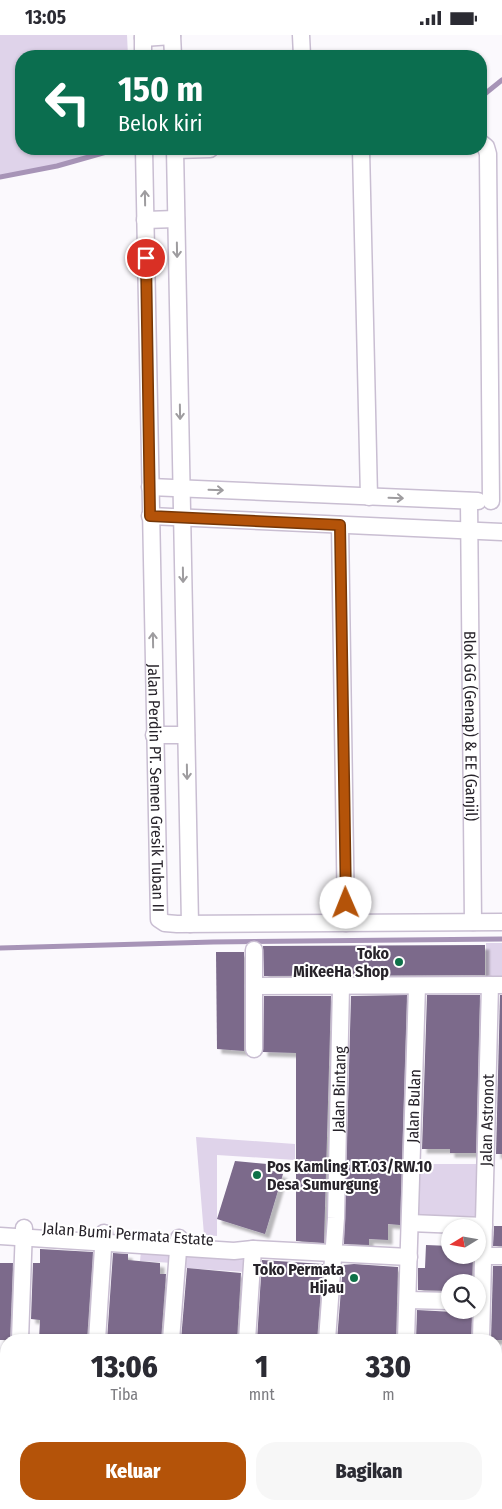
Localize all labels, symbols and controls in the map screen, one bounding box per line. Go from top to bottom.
text: 13:05 [25,6,66,29]
text: 150 m [118,68,203,110]
icon: left [35,70,100,135]
text: Belok kiri [118,110,203,137]
one-way arrow [140,190,150,206]
pin [125,237,167,279]
one-way arrow [172,242,181,258]
icon: arrive [132,244,160,272]
one-way arrow [175,404,185,420]
one-way arrow [208,486,224,495]
one-way arrow [388,493,404,502]
one-way arrow [178,566,188,583]
street label: Blok GG (Genap) & EE (Ganjil) [461,631,482,821]
one-way arrow [148,632,158,648]
street label: Jalan Perdin PT. Semen Gresik Tuban II [145,664,168,912]
one-way arrow [182,764,191,780]
position arrow [319,876,371,928]
place label: Toko MiKeeHa Shop [293,944,389,981]
marker: Toko MiKeeHa Shop [393,956,405,968]
street label: Jalan Bintang [328,1045,349,1133]
street label: Jalan Bulan [403,1069,424,1143]
street label: Jalan Astronot [476,1073,497,1167]
place label: Pos Kamling RT.03/RW.10 Desa Sumurgung [267,1157,433,1194]
marker: Pos Kamling RT.03/RW.10 Desa Sumurgung [251,1169,263,1181]
street label: Jalan Bumi Permata Estate [42,1219,214,1249]
north arrow [441,1219,486,1264]
map controls [441,1219,486,1319]
place label: Toko Permata Hijau [253,1260,344,1297]
marker: Toko Permata Hijau [348,1272,360,1284]
button: search [441,1274,486,1319]
text: 13:06 [91,1349,158,1385]
text: 1 [255,1349,268,1385]
text: 330 [366,1349,411,1385]
text: Tiba [111,1385,138,1404]
text: mnt [249,1385,275,1404]
text: m [382,1385,395,1404]
button: Keluar [20,1442,246,1500]
button: Bagikan [256,1442,482,1500]

